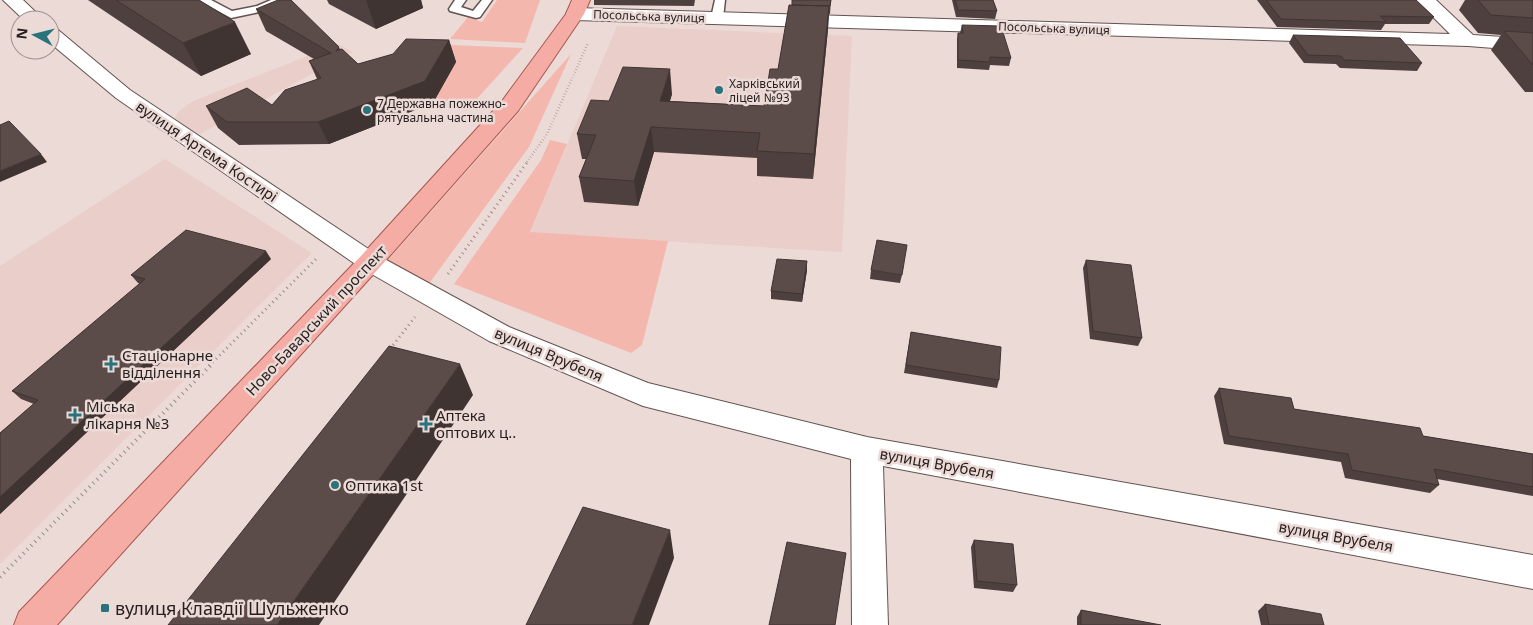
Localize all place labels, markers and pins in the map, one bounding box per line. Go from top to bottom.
place label: Харківський ліцей №93 [729,75,800,106]
marker: Харківський ліцей №93 [713,84,725,96]
place label: 7 Державна пожежно- рятувальна частина [377,95,506,126]
marker: 7 Державна пожежно- рятувальна частина [361,104,373,116]
place label: Стаціонарне відділення [122,345,213,382]
marker: Стаціонарне відділення [104,357,118,371]
place label: Міська лікарня №3 [86,396,169,433]
place label: Аптека оптових ц‥ [436,405,516,442]
marker: Міська лікарня №3 [68,408,82,422]
marker: Аптека оптових ц‥ [420,418,432,430]
place label: Оптика 1st [345,475,423,495]
marker: Оптика 1st [329,479,341,491]
place label: вулиця Клавдії Шульженко [115,596,349,620]
marker: вулиця Клавдії Шульженко [99,602,111,614]

